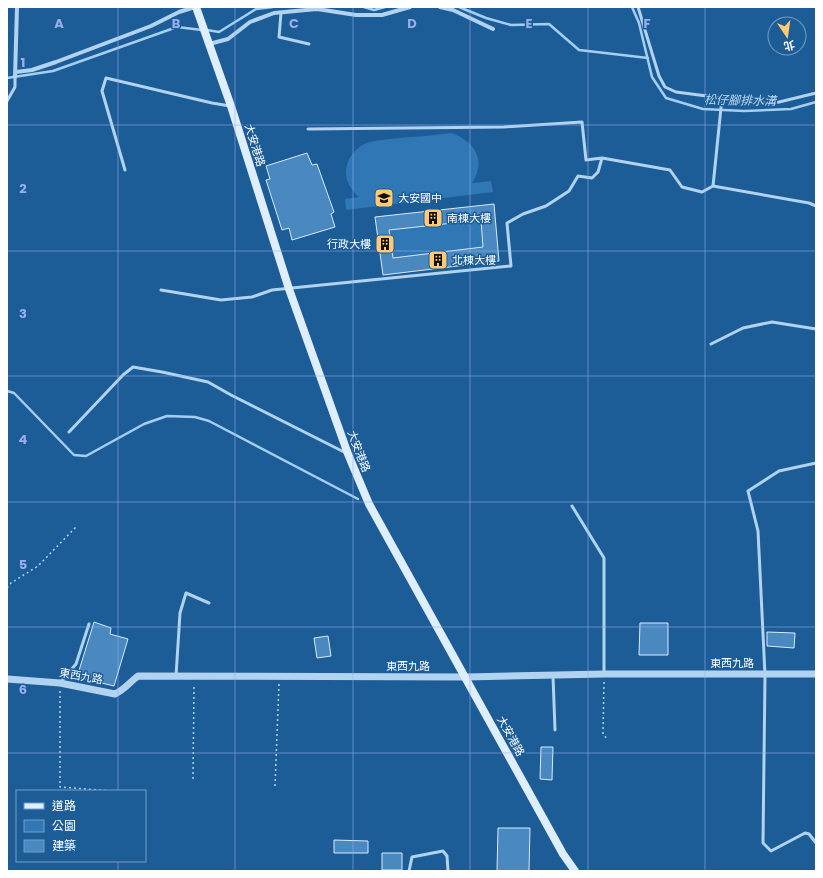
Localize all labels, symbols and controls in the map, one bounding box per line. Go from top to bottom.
text: A [54,14,64,33]
text: B [172,14,181,33]
text: C [289,14,299,33]
text: D [407,14,417,33]
text: E [525,14,533,33]
text: F [643,14,651,33]
north arrow [767,16,807,56]
text: 北 [782,37,796,55]
text: 1 [21,53,25,72]
water label: 松仔腳排水溝 [704,91,778,109]
street label: 大安港路 [241,122,269,168]
text: 2 [19,179,27,198]
school or university icon: 大安國中 [373,187,395,209]
place label: 大安國中 [398,190,442,206]
building icon: 南棟大樓 [422,207,444,229]
place label: 南棟大樓 [447,210,491,226]
building icon: 行政大樓 [374,233,396,255]
place label: 行政大樓 [327,236,371,252]
building icon: 北棟大樓 [427,249,449,271]
place label: 北棟大樓 [452,252,496,268]
text: 3 [19,304,27,323]
street label: 大安港路 [344,428,374,474]
text: 4 [19,430,28,449]
text: 5 [19,555,27,574]
street label: 東西九路 [710,655,754,671]
street label: 東西九路 [386,658,430,674]
street label: 東西九路 [58,664,104,688]
text: 6 [19,680,27,699]
street label: 大安港路 [493,713,529,759]
legend [16,790,146,862]
text: 道路 [52,797,76,814]
text: 公園 [52,817,76,834]
text: 建築 [52,837,76,854]

